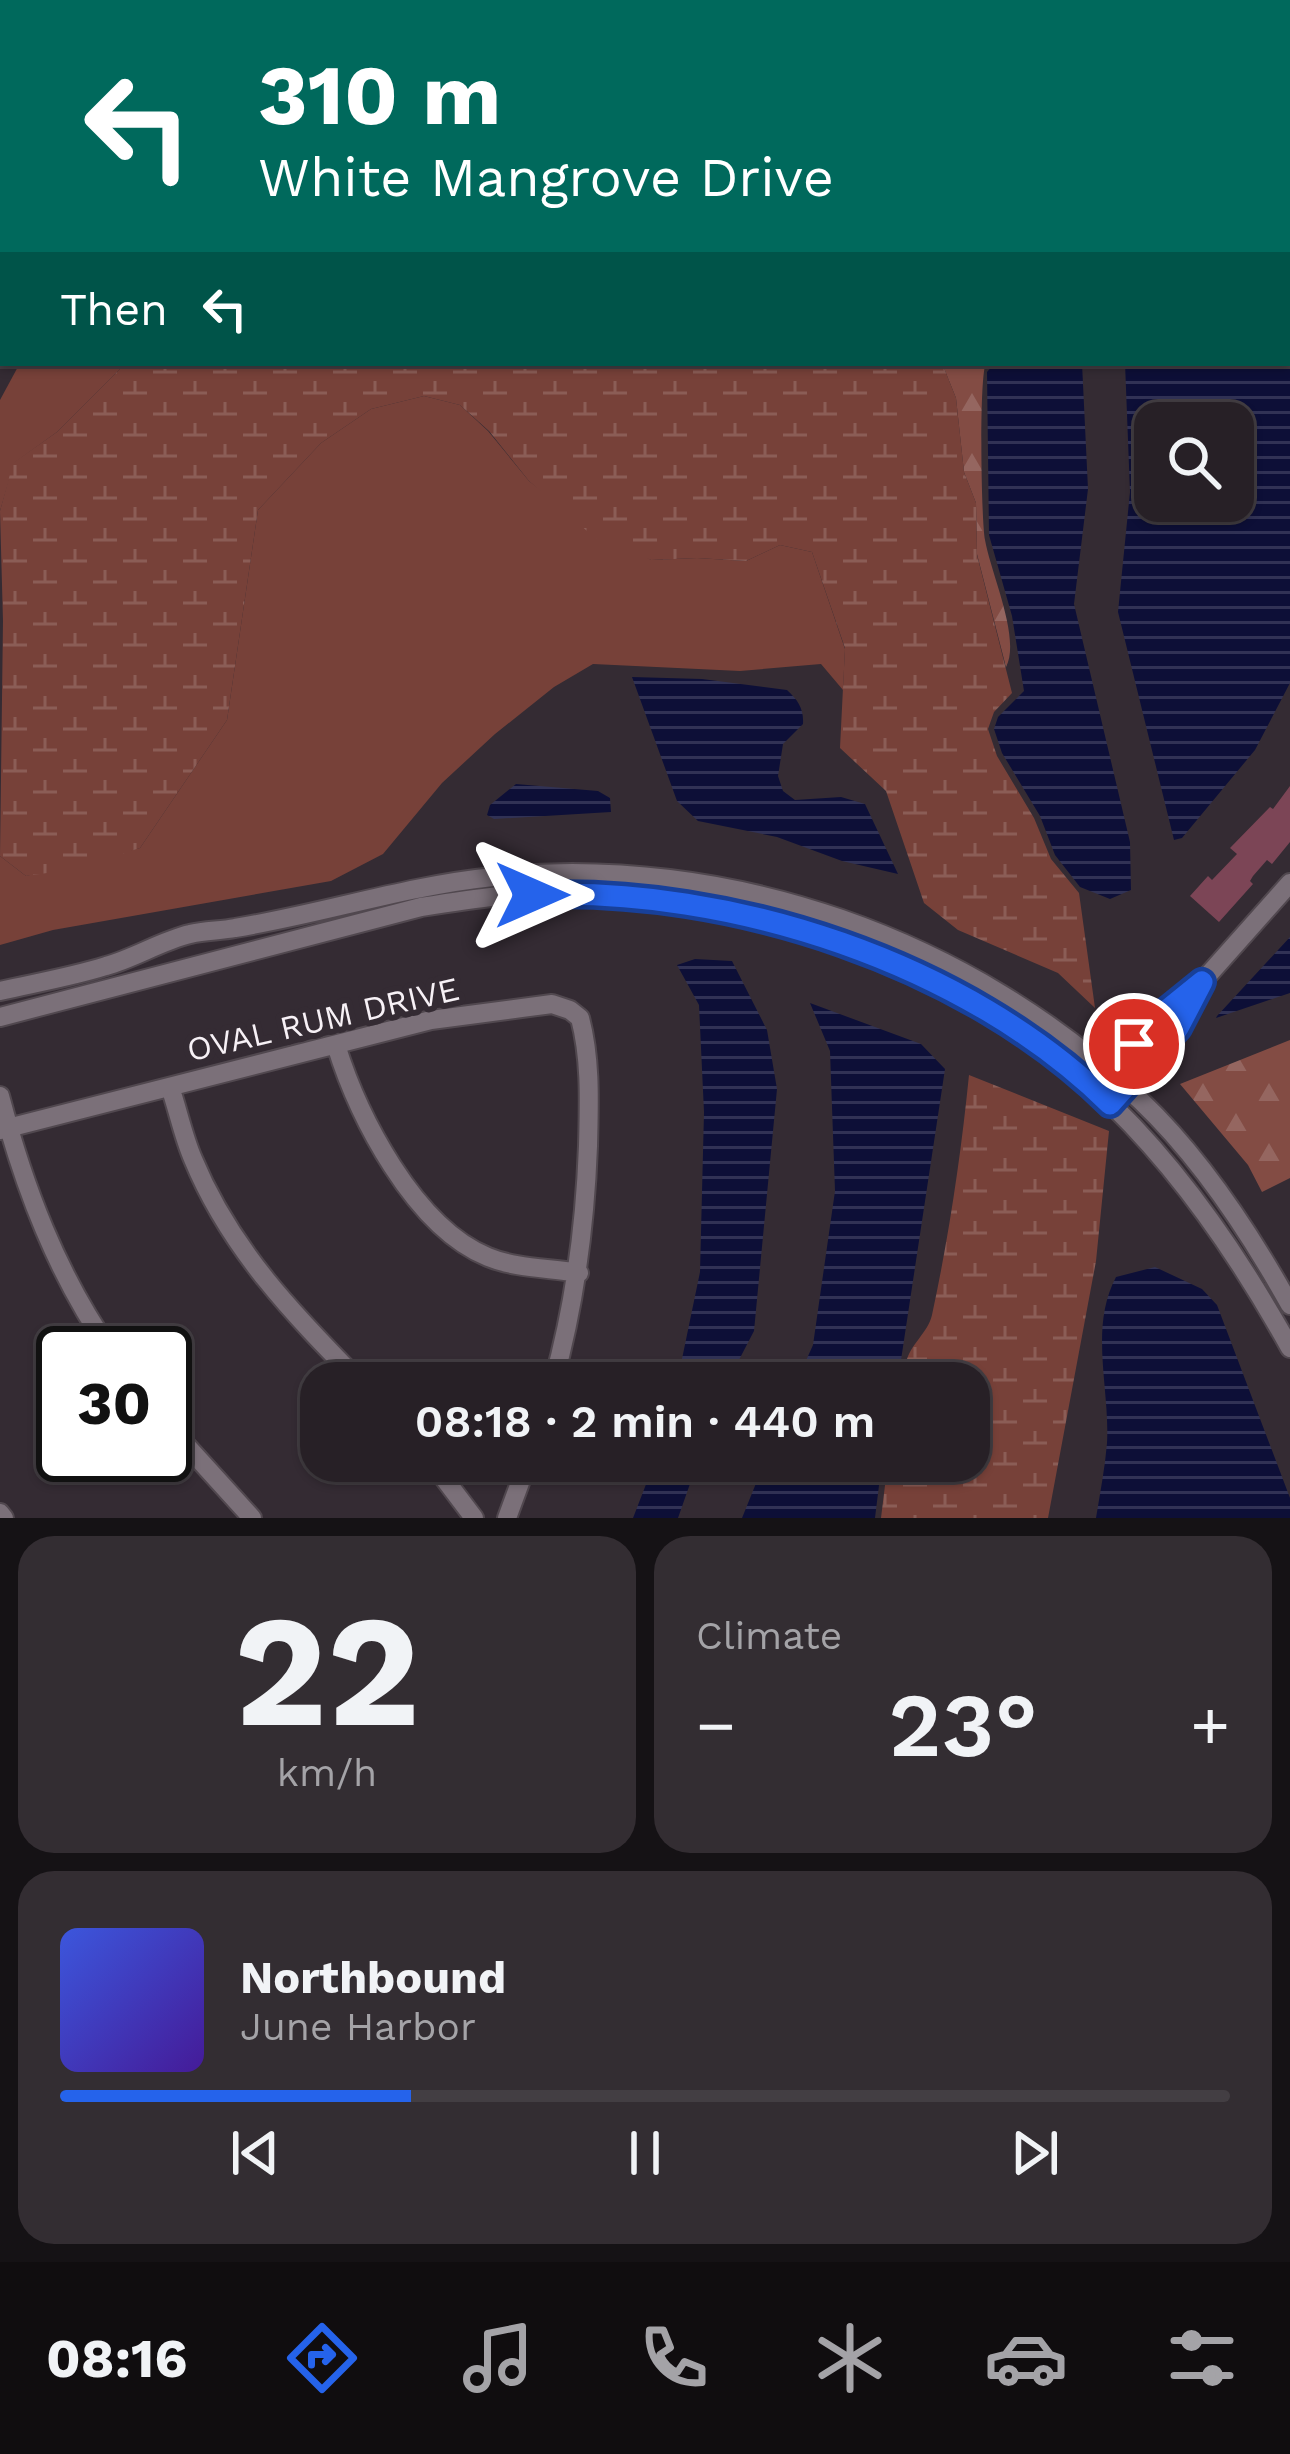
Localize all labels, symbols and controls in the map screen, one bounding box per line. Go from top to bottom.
text: 310 m [258,46,501,144]
icon: left [60,48,216,204]
text: White Mangrove Drive [258,146,834,209]
icon: left [192,276,258,342]
text: Then [60,283,168,336]
map controls [1134,402,1254,522]
button: search [1134,402,1254,522]
position arrow [469,832,595,958]
street label: OVAL RUM DRIVE [183,969,463,1069]
pin [1083,993,1185,1095]
icon: arrive [1101,1011,1167,1077]
speed limit sign: 30 [36,1326,192,1482]
text: 08:18 · 2 min · 440 m [415,1395,875,1448]
text: 22 [234,1580,420,1763]
text: Climate [696,1613,842,1658]
text: 23° [888,1672,1038,1778]
text: − [696,1687,736,1764]
text: + [1190,1687,1230,1764]
text: km/h [277,1750,377,1795]
text: Northbound [240,1951,506,2004]
text: June Harbor [240,2004,476,2049]
icon: previous [222,2120,288,2186]
icon: pause [612,2120,678,2186]
icon: next [1002,2120,1068,2186]
icon: directions [280,2316,364,2400]
icon: music [456,2316,540,2400]
icon: phone [632,2316,716,2400]
icon: climate [808,2316,892,2400]
icon: car [984,2316,1068,2400]
icon: filters [1160,2316,1244,2400]
text: 08:16 [46,2327,188,2390]

